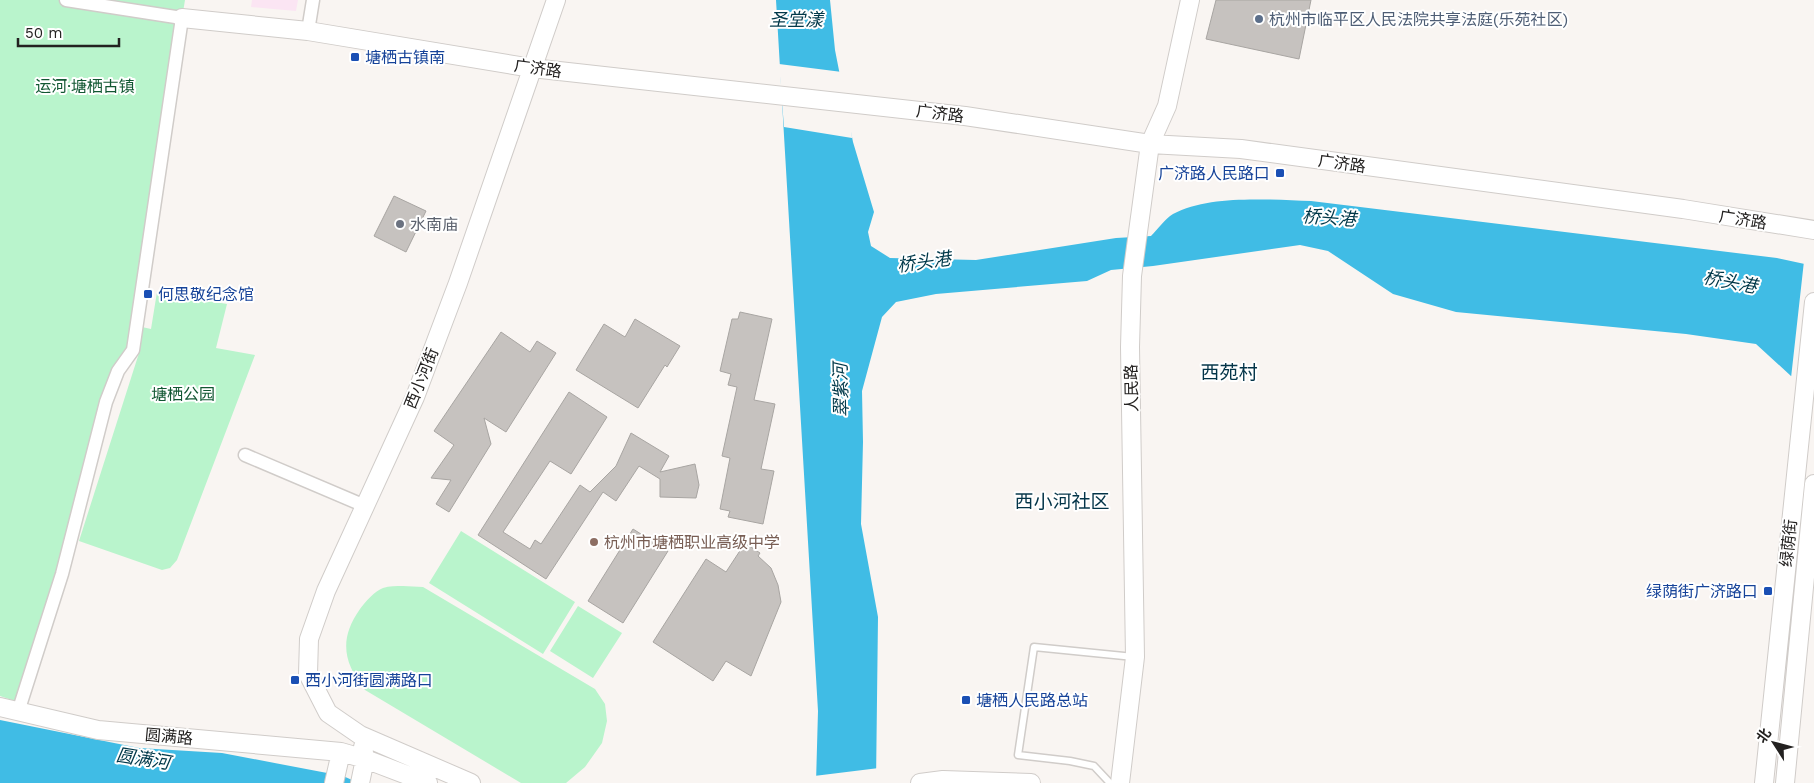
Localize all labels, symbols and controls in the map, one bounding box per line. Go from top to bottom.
water label: 圣堂漾 [769,9,825,30]
place label: 杭州市临平区人民法院共享法庭(乐苑社区) [1269,10,1568,29]
marker: 杭州市临平区人民法院共享法庭(乐苑社区) [1253,13,1265,25]
scale bar [18,15,119,47]
text: 50 m [25,24,62,42]
place label: 塘栖古镇南 [365,48,445,67]
marker: 塘栖古镇南 [349,51,361,63]
street label: 广济路 [513,56,563,81]
park label: 运河·塘栖古镇 [35,77,135,96]
street label: 广济路 [915,101,965,126]
street label: 广济路 [1317,151,1367,176]
place label: 广济路人民路口 [1158,164,1270,183]
marker: 广济路人民路口 [1274,167,1286,179]
water label: 桥头港 [1301,205,1360,230]
street label: 广济路 [1718,206,1768,233]
place label: 水南庙 [410,215,458,234]
marker: 水南庙 [394,218,406,230]
water label: 桥头港 [896,247,955,276]
water label: 桥头港 [1702,266,1762,298]
place label: 何思敬纪念馆 [158,285,254,304]
marker: 何思敬纪念馆 [142,288,154,300]
street label: 西小河街 [401,345,442,411]
water label: 翠紫河 [829,360,851,417]
district label: 西苑村 [1200,361,1258,384]
street label: 人民路 [1122,364,1141,412]
park label: 塘栖公园 [151,385,215,404]
district label: 西小河社区 [1014,490,1110,513]
street label: 绿荫街 [1777,518,1800,568]
place label: 杭州市塘栖职业高级中学 [604,533,780,552]
marker: 杭州市塘栖职业高级中学 [588,536,600,548]
place label: 绿荫街广济路口 [1646,582,1758,601]
marker: 绿荫街广济路口 [1762,585,1774,597]
place label: 西小河街圆满路口 [305,671,433,690]
marker: 西小河街圆满路口 [289,674,301,686]
place label: 塘栖人民路总站 [976,691,1088,710]
marker: 塘栖人民路总站 [960,694,972,706]
north arrow [1749,718,1799,768]
street label: 圆满路 [144,725,194,748]
text: 北 [1753,725,1774,746]
water label: 圆满河 [115,744,174,774]

